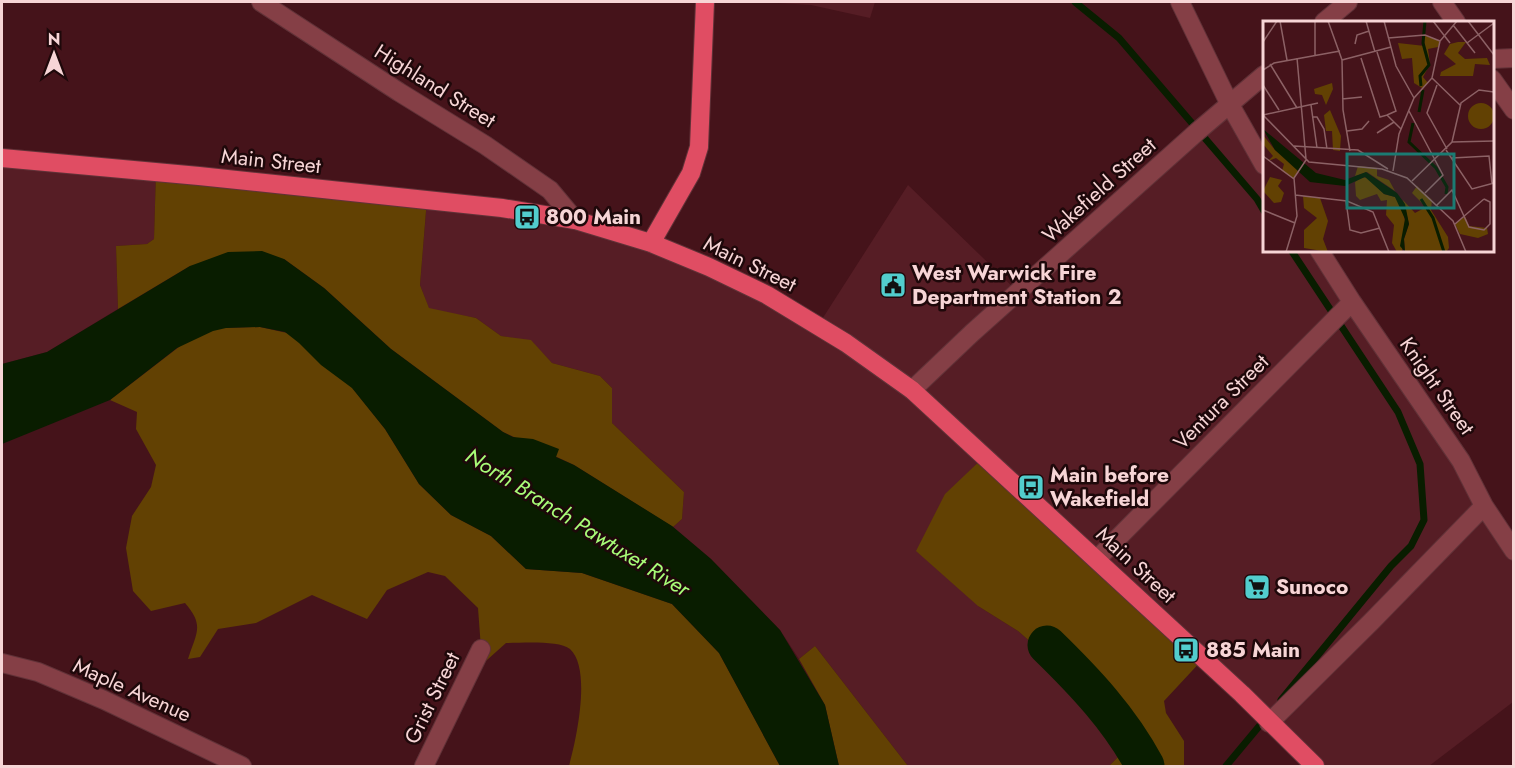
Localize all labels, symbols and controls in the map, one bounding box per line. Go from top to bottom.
inset map [1263,21,1494,252]
north arrow [24,24,84,84]
text: N [48,28,60,51]
street label: Highland Street [369,37,501,135]
street label: Wakefield Street [1035,131,1163,249]
street label: Main Street [220,141,322,181]
bus stop icon: 800 Main [512,202,542,232]
place label: 800 Main [546,202,641,232]
street label: Main Street [698,229,802,299]
place label: West Warwick Fire Department Station 2 [912,258,1121,312]
public building icon: West Warwick Fire Department Station 2 [878,270,908,300]
street label: Knight Street [1392,331,1482,441]
street label: Ventura Street [1167,348,1275,456]
water label: North Branch Pawtuxet River [460,440,698,605]
place label: Main before Wakefield [1050,460,1169,514]
bus stop icon: Main before Wakefield [1016,472,1046,502]
street label: Main Street [1089,520,1183,610]
supermarket icon: Sunoco [1242,572,1272,602]
place label: Sunoco [1276,572,1348,602]
bus stop icon: 885 Main [1171,635,1201,665]
place label: 885 Main [1206,635,1300,665]
street label: Grist Street [397,647,467,749]
street label: Maple Avenue [68,651,196,729]

